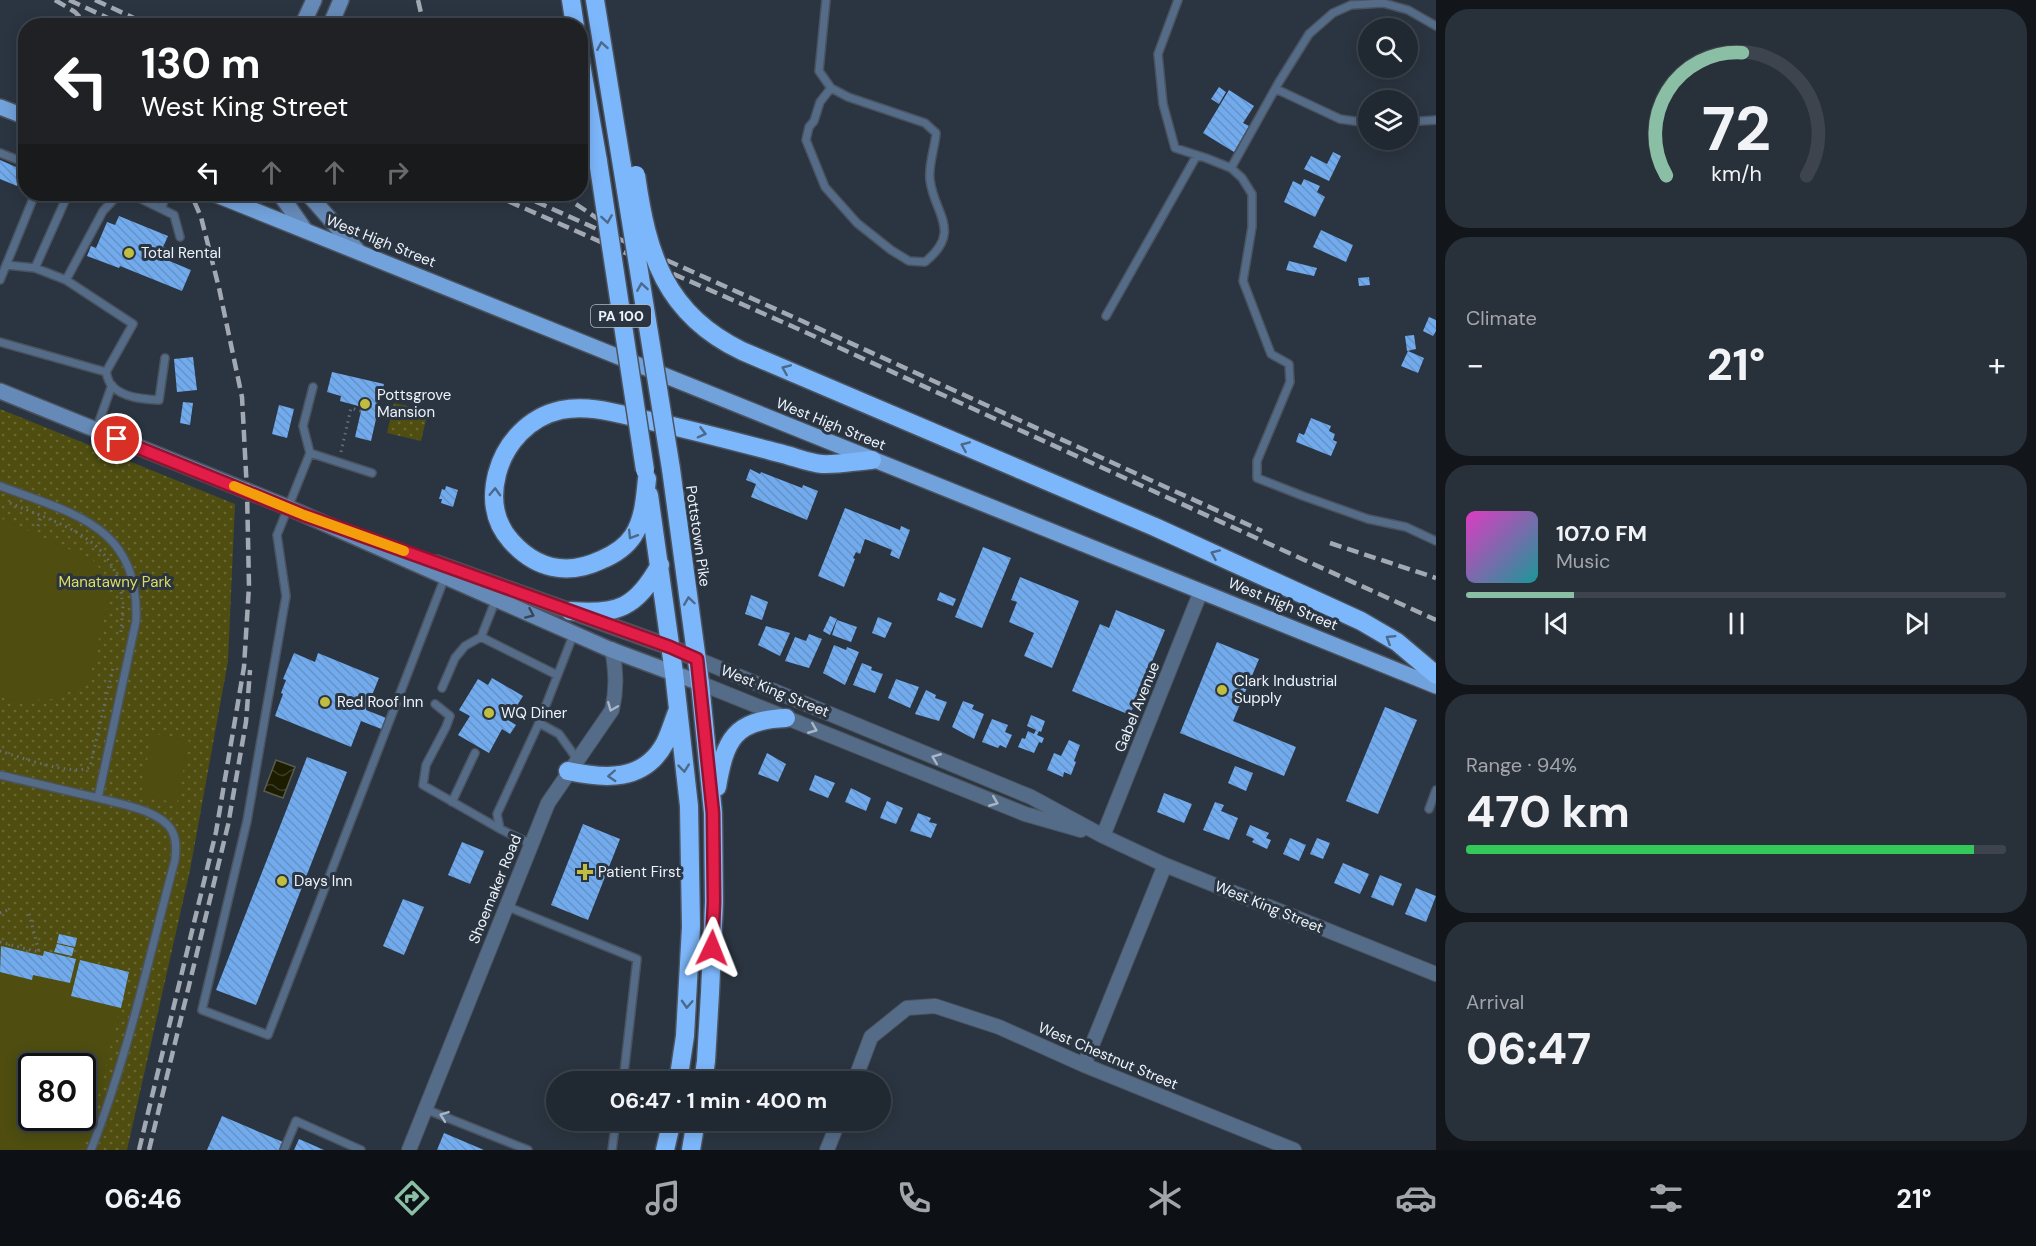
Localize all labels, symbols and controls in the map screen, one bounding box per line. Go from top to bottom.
map controls [1358,18,1418,150]
button: search [1358,18,1418,78]
text: 130 m [141,36,261,91]
one-way arrow [597,41,609,50]
icon: left [42,42,120,120]
text: 72 [1702,88,1770,169]
text: West King Street [141,89,348,124]
button: layers [1358,90,1418,150]
icon: left [192,156,225,189]
icon: ahead [255,156,288,189]
icon: ahead [318,156,351,189]
icon: right [381,156,414,189]
text: km/h [1711,160,1761,188]
street label: West High Street [323,210,439,272]
one-way arrow [600,215,612,224]
place label: Total Rental [141,243,221,263]
marker: Total Rental [122,246,136,260]
one-way arrow [636,283,648,292]
road number: PA 100 [591,305,651,327]
text: Climate [1466,305,1537,331]
text: 21° [1707,335,1765,394]
text: − [1466,343,1484,386]
text: + [1988,343,2006,386]
one-way arrow [781,364,792,376]
place label: Pottsgrove Mansion [377,385,451,422]
street label: West High Street [773,393,889,455]
marker: Pottsgrove Mansion [358,397,372,411]
pin [91,413,142,464]
icon: arrive [100,422,133,455]
one-way arrow [696,426,707,438]
one-way arrow [961,441,972,453]
street label: Pottstown Pike [681,484,715,588]
one-way arrow [488,488,501,497]
text: 107.0 FM [1556,519,1647,548]
one-way arrow [628,528,639,539]
text: Music [1556,548,1611,574]
one-way arrow [1210,549,1221,561]
park label: Manatawny Park [58,572,172,592]
street label: West High Street [1225,573,1341,635]
one-way arrow [683,596,695,606]
one-way arrow [524,606,535,618]
icon: previous [1540,607,1573,640]
icon: pause [1720,607,1753,640]
icon: next [1900,607,1933,640]
one-way arrow [1386,634,1396,646]
street label: Gabel Avenue [1110,659,1164,755]
street label: West King Street [718,660,832,722]
place label: Clark Industrial Supply [1234,671,1337,708]
marker: Clark Industrial Supply [1215,683,1229,697]
place label: Red Roof Inn [337,692,423,712]
marker: Red Roof Inn [318,695,332,709]
one-way arrow [606,701,619,711]
place label: WQ Diner [501,703,568,723]
marker: WQ Diner [482,706,496,720]
one-way arrow [807,722,818,734]
text: Range · 94% [1466,752,1577,778]
one-way arrow [932,753,943,765]
one-way arrow [677,763,690,772]
one-way arrow [608,769,617,782]
text: 470 km [1466,782,1630,841]
one-way arrow [987,795,998,807]
street label: Shoemaker Road [464,831,526,947]
place label: Patient First [598,862,681,882]
marker: Patient First [576,863,594,881]
place label: Days Inn [294,871,352,891]
marker: Days Inn [275,874,289,888]
street label: West King Street [1212,876,1326,938]
position arrow [680,916,744,980]
text: Arrival [1466,989,1524,1015]
one-way arrow [680,1000,693,1009]
street label: West Chestnut Street [1035,1018,1181,1095]
text: 06:47 [1466,1019,1591,1078]
speed limit sign: 80 [18,1053,96,1131]
text: 06:47 · 1 min · 400 m [610,1086,827,1115]
one-way arrow [439,1111,450,1123]
icon: directions [391,1177,433,1219]
icon: music [642,1177,684,1219]
icon: phone [893,1177,935,1219]
icon: climate [1144,1177,1186,1219]
icon: car [1395,1177,1437,1219]
icon: filters [1645,1177,1687,1219]
text: 06:46 [104,1181,182,1216]
text: 21° [1896,1181,1932,1216]

